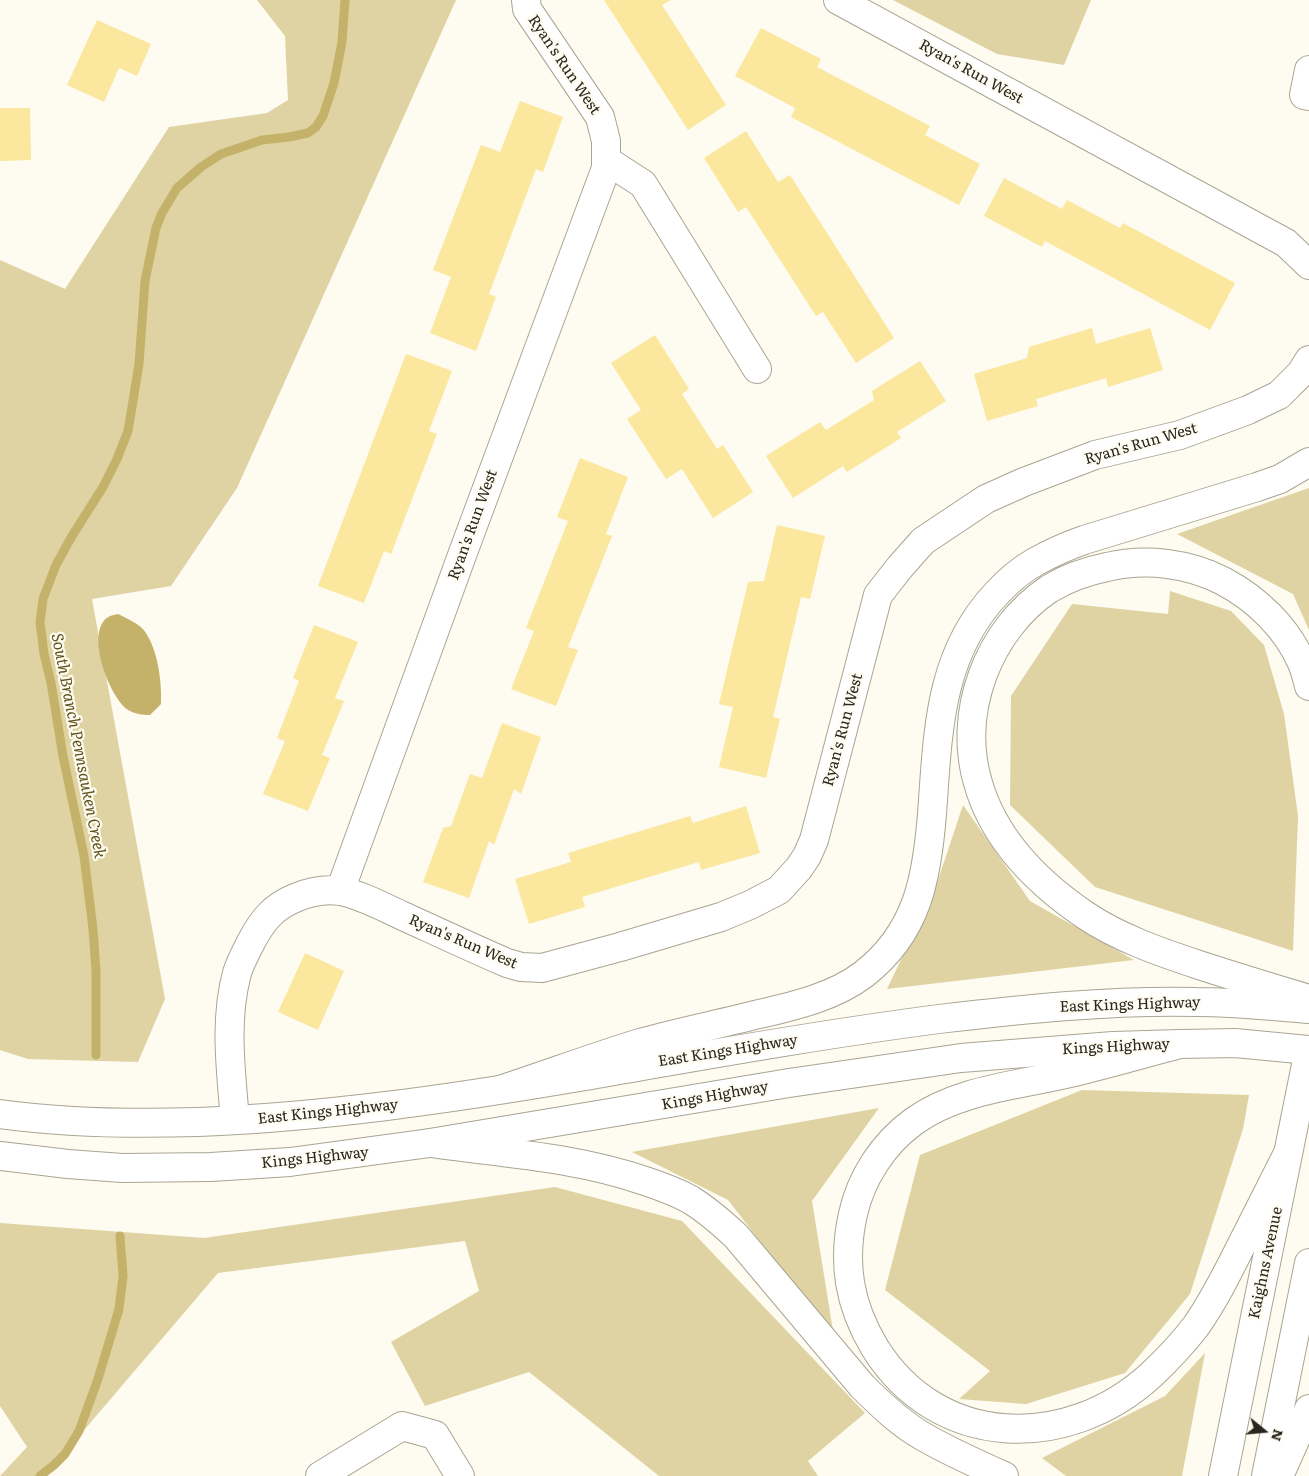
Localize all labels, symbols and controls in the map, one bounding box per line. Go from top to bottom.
street label: Ryan's Run West [524,12,604,118]
street label: Ryan's Run West [916,36,1026,108]
street label: Ryan's Run West [1083,419,1199,469]
street label: Ryan's Run West [445,467,501,583]
water label: South Branch Pennsauken Creek [47,632,109,860]
street label: Ryan's Run West [819,672,867,788]
street label: Ryan's Run West [406,911,520,973]
street label: East Kings Highway [1059,994,1201,1016]
street label: East Kings Highway [657,1031,799,1071]
street label: Kings Highway [1062,1035,1170,1059]
street label: Kings Highway [660,1078,770,1114]
street label: East Kings Highway [257,1096,399,1128]
street label: Kings Highway [260,1143,370,1173]
street label: Kaighns Avenue [1245,1205,1287,1321]
north arrow [1239,1406,1289,1456]
text: N [1267,1427,1290,1444]

